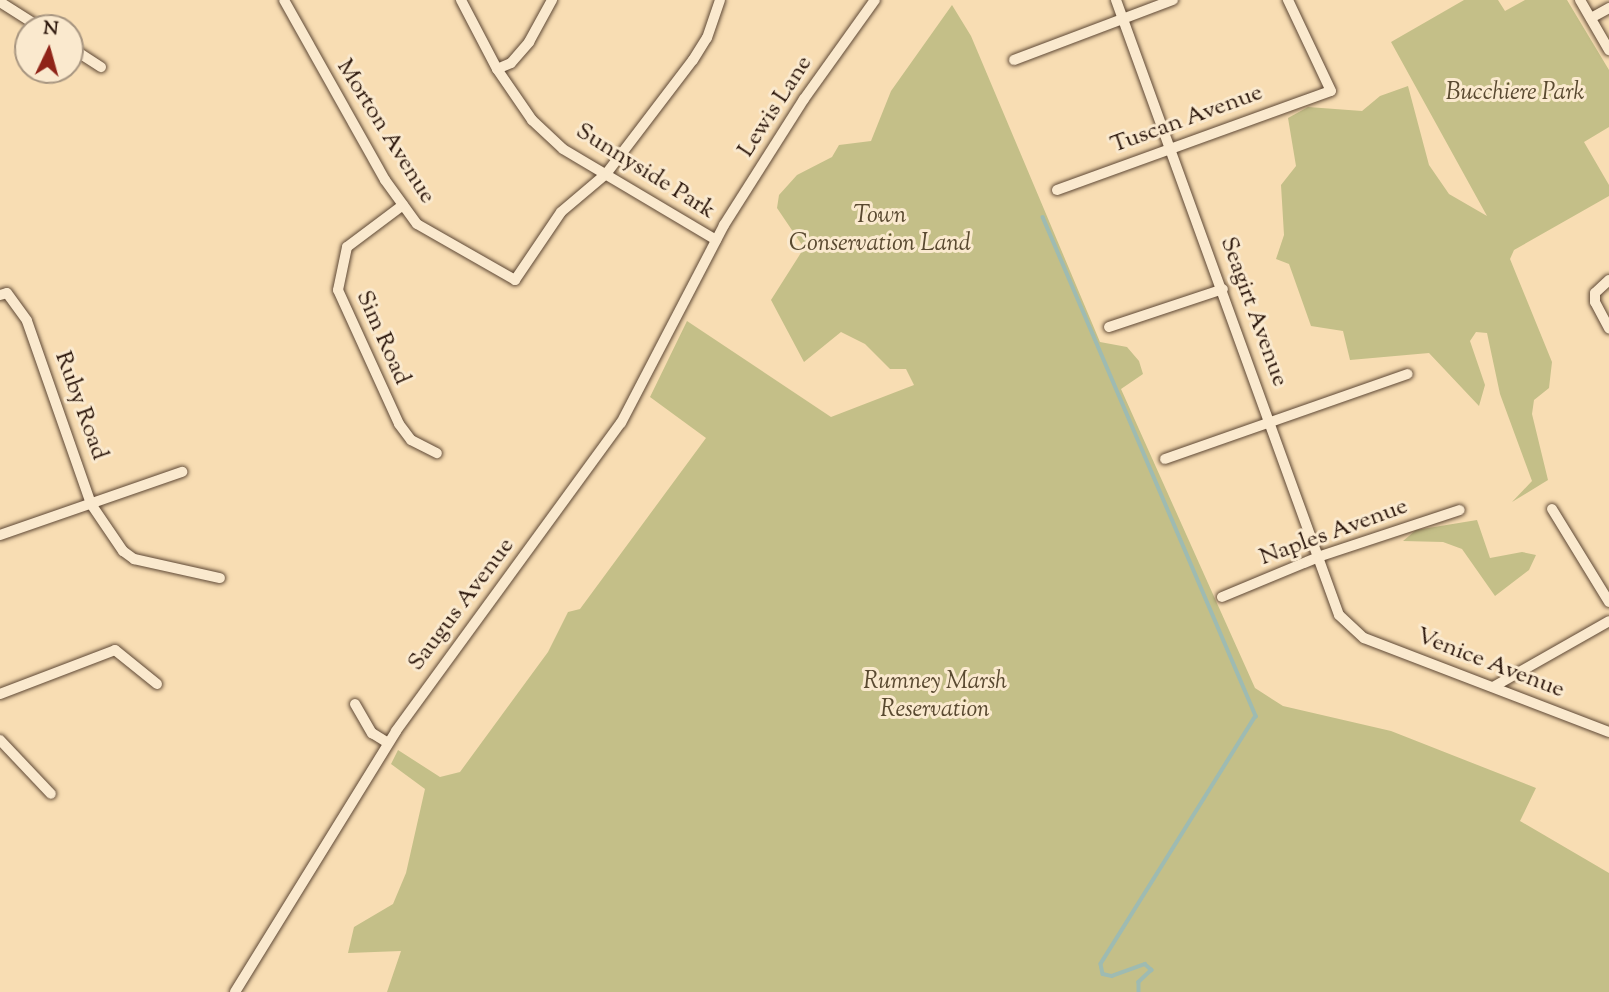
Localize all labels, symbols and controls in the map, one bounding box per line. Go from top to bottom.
north arrow [14,14,84,84]
text: N [42,15,59,44]
street label: Lewis Lane [733,51,819,163]
street label: Morton Avenue [329,55,441,209]
street label: Tuscan Avenue [1107,79,1267,161]
park label: Bucchiere Park [1446,80,1584,108]
street label: Sunnyside Park [570,118,720,226]
park label: Town Conservation Land [789,203,971,259]
street label: Seagirt Avenue [1213,233,1293,391]
street label: Sim Road [349,286,415,390]
street label: Ruby Road [47,348,113,464]
street label: Naples Avenue [1256,493,1412,573]
street label: Saugus Avenue [403,533,521,677]
street label: Venice Avenue [1412,623,1568,705]
park label: Rumney Marsh Reservation [863,669,1007,725]

